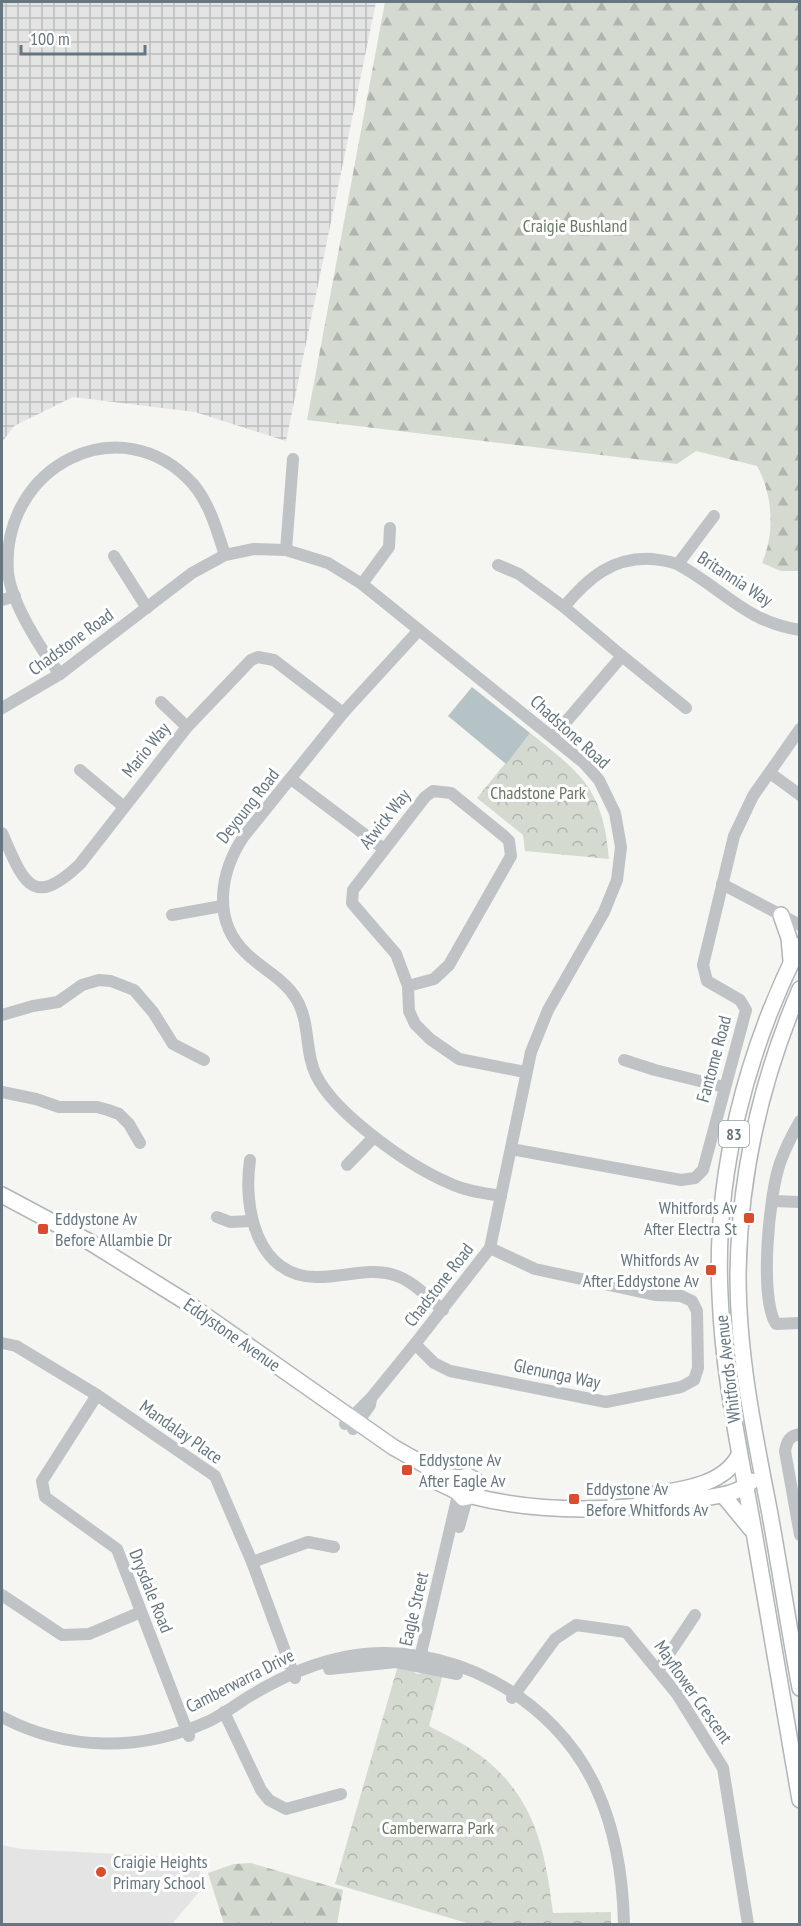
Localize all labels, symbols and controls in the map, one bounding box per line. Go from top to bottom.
scale bar [21,18,146,56]
text: 100 m [30,27,70,50]
park label: Craigie Bushland [523,214,627,237]
street label: Britannia Way [693,546,778,612]
street label: Chadstone Road [24,603,118,680]
street label: Chadstone Road [526,690,615,774]
street label: Mario Way [116,717,175,782]
street label: Deyoung Road [211,763,284,848]
park label: Chadstone Park [490,781,586,804]
street label: Atwick Way [354,784,415,853]
street label: Fantome Road [691,1013,736,1105]
road number: 83 [719,1121,749,1147]
place label: Whitfords Av After Electra St [644,1196,737,1240]
place label: Eddystone Av Before Allambie Dr [55,1207,172,1251]
marker: Whitfords Av After Electra St [742,1211,756,1225]
marker: Eddystone Av Before Allambie Dr [36,1222,50,1236]
street label: Chadstone Road [399,1238,478,1331]
place label: Whitfords Av After Eddystone Av [583,1248,699,1292]
marker: Whitfords Av After Eddystone Av [704,1263,718,1277]
street label: Eddystone Avenue [179,1293,285,1376]
street label: Whitfords Avenue [709,1314,746,1424]
street label: Glenunga Way [512,1353,603,1394]
street label: Mandalay Place [135,1395,227,1469]
place label: Eddystone Av After Eagle Av [419,1448,506,1492]
marker: Eddystone Av After Eagle Av [400,1463,414,1477]
place label: Eddystone Av Before Whitfords Av [586,1477,708,1521]
marker: Eddystone Av Before Whitfords Av [567,1492,581,1506]
street label: Drysdale Road [124,1546,179,1636]
street label: Eagle Street [394,1570,433,1648]
street label: Mayflower Crescent [649,1636,738,1748]
street label: Camberwarra Drive [182,1643,298,1718]
park label: Camberwarra Park [382,1816,494,1839]
place label: Craigie Heights Primary School [113,1850,208,1894]
marker: Craigie Heights Primary School [94,1865,108,1879]

